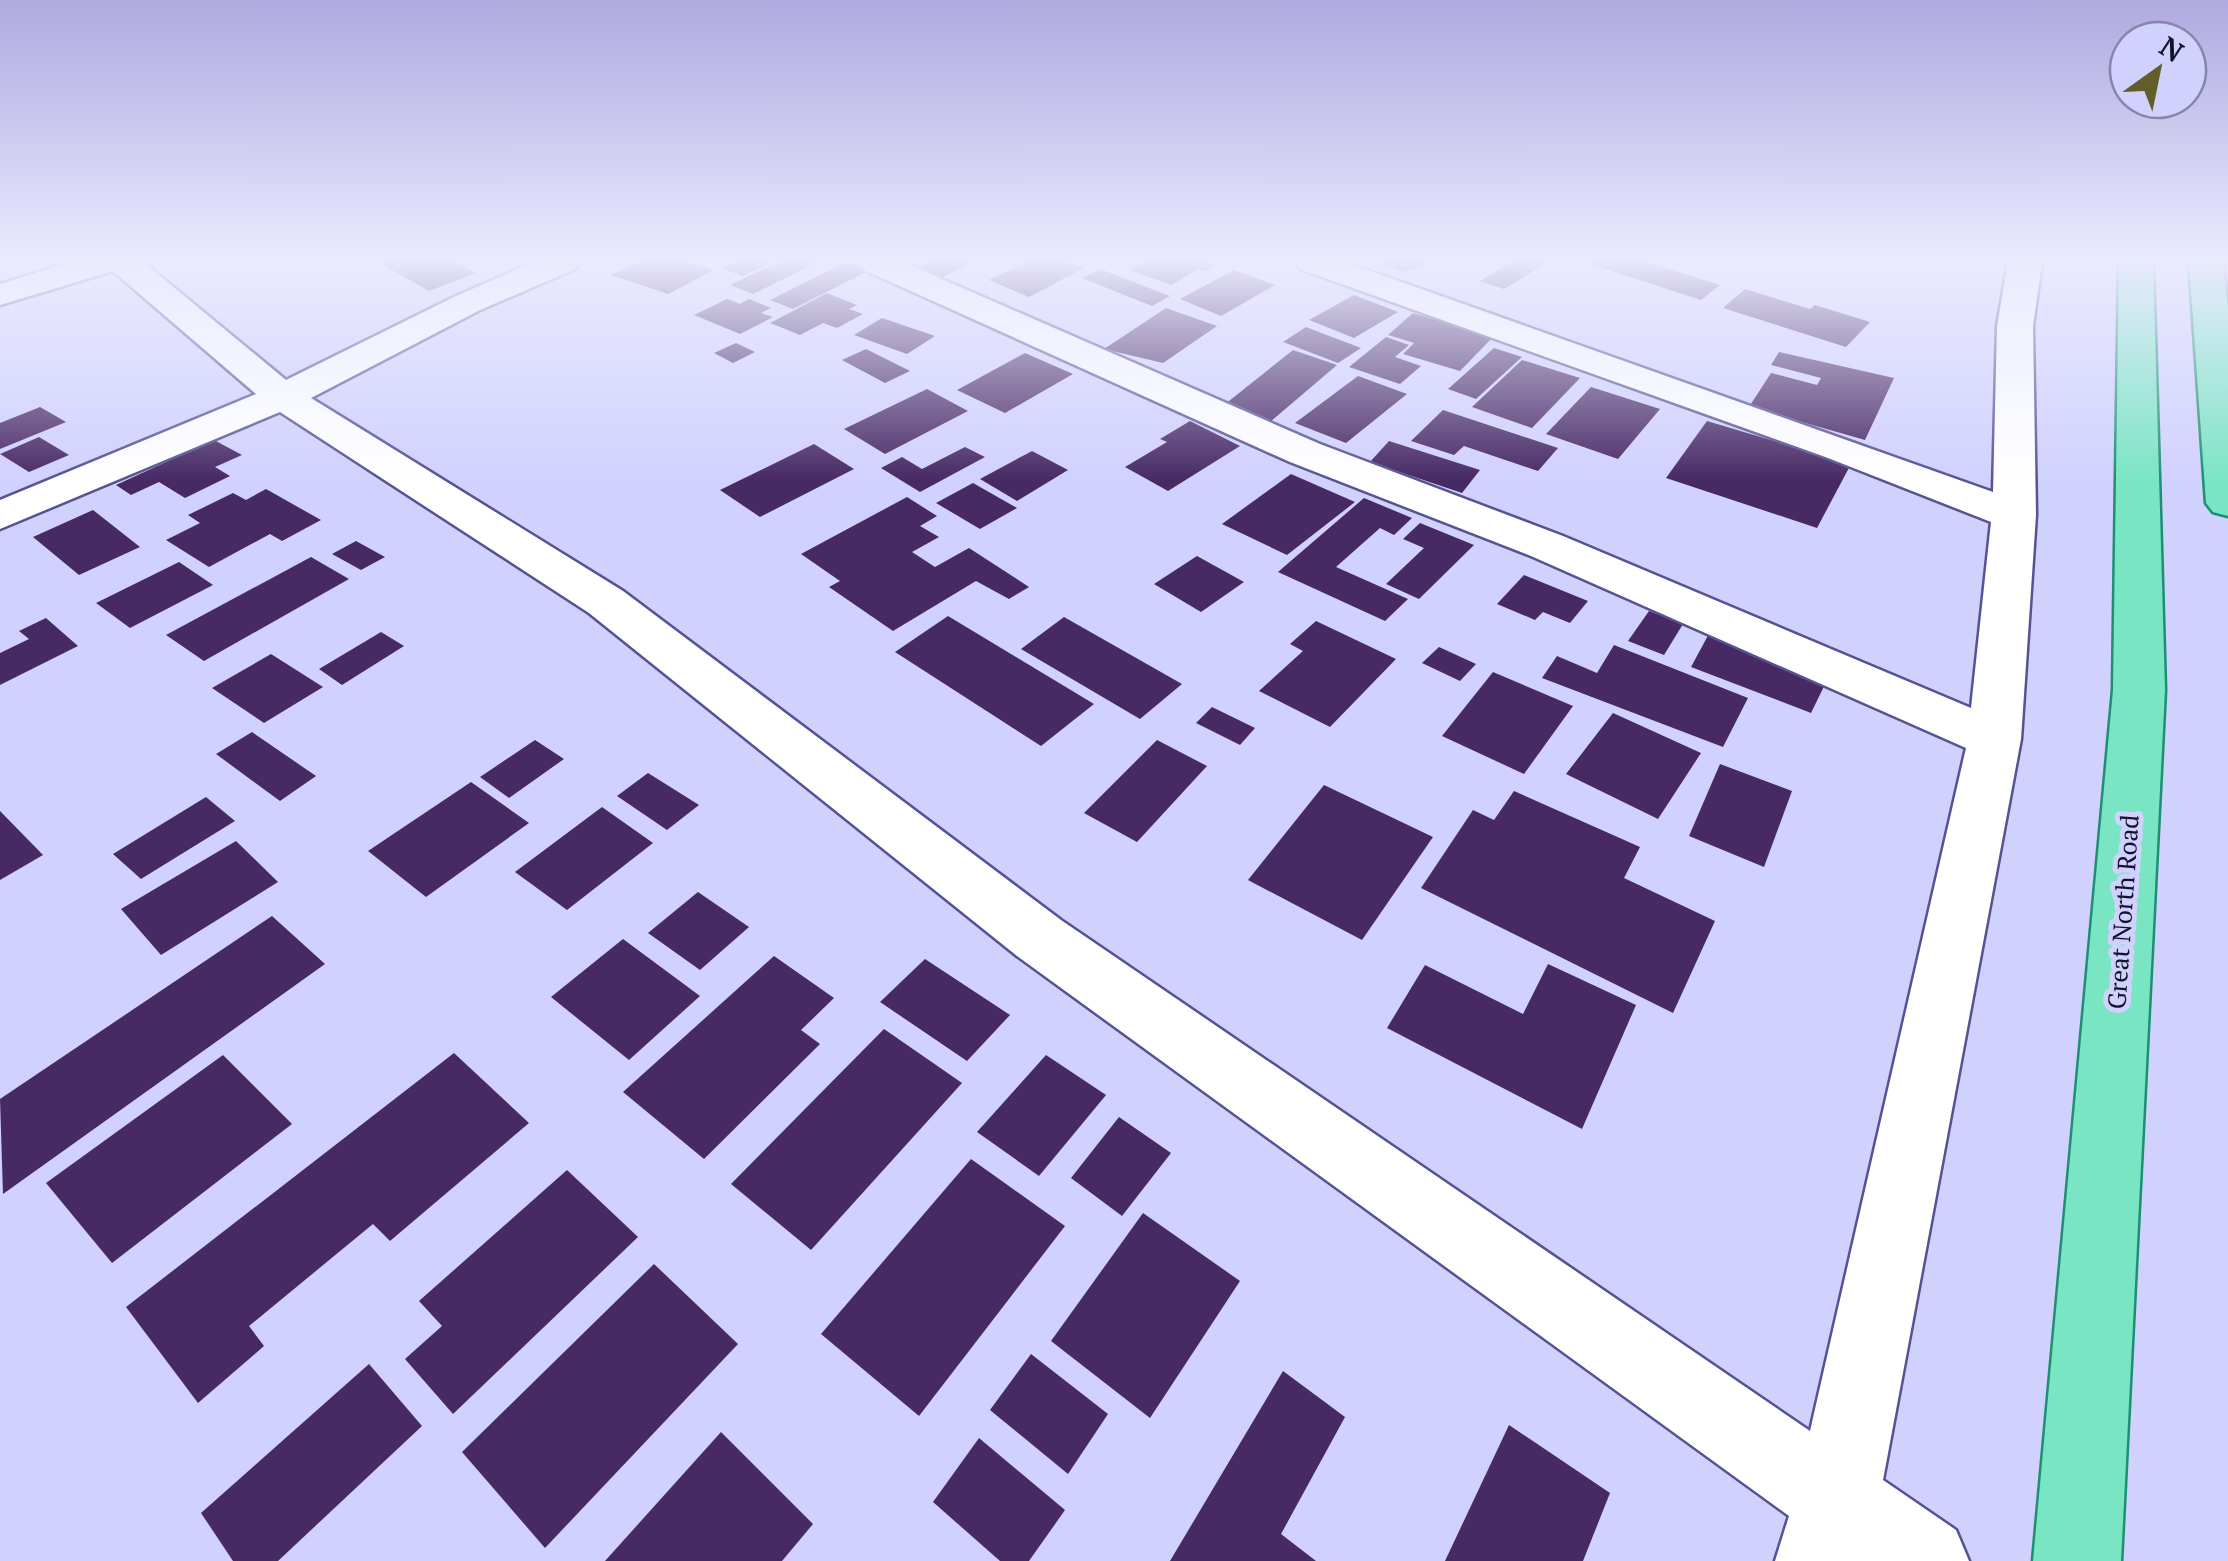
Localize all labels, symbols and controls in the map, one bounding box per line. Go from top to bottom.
north arrow [2108,20,2208,120]
text: N [2153,27,2191,70]
street label: Great North Road [2099,813,2146,1010]

